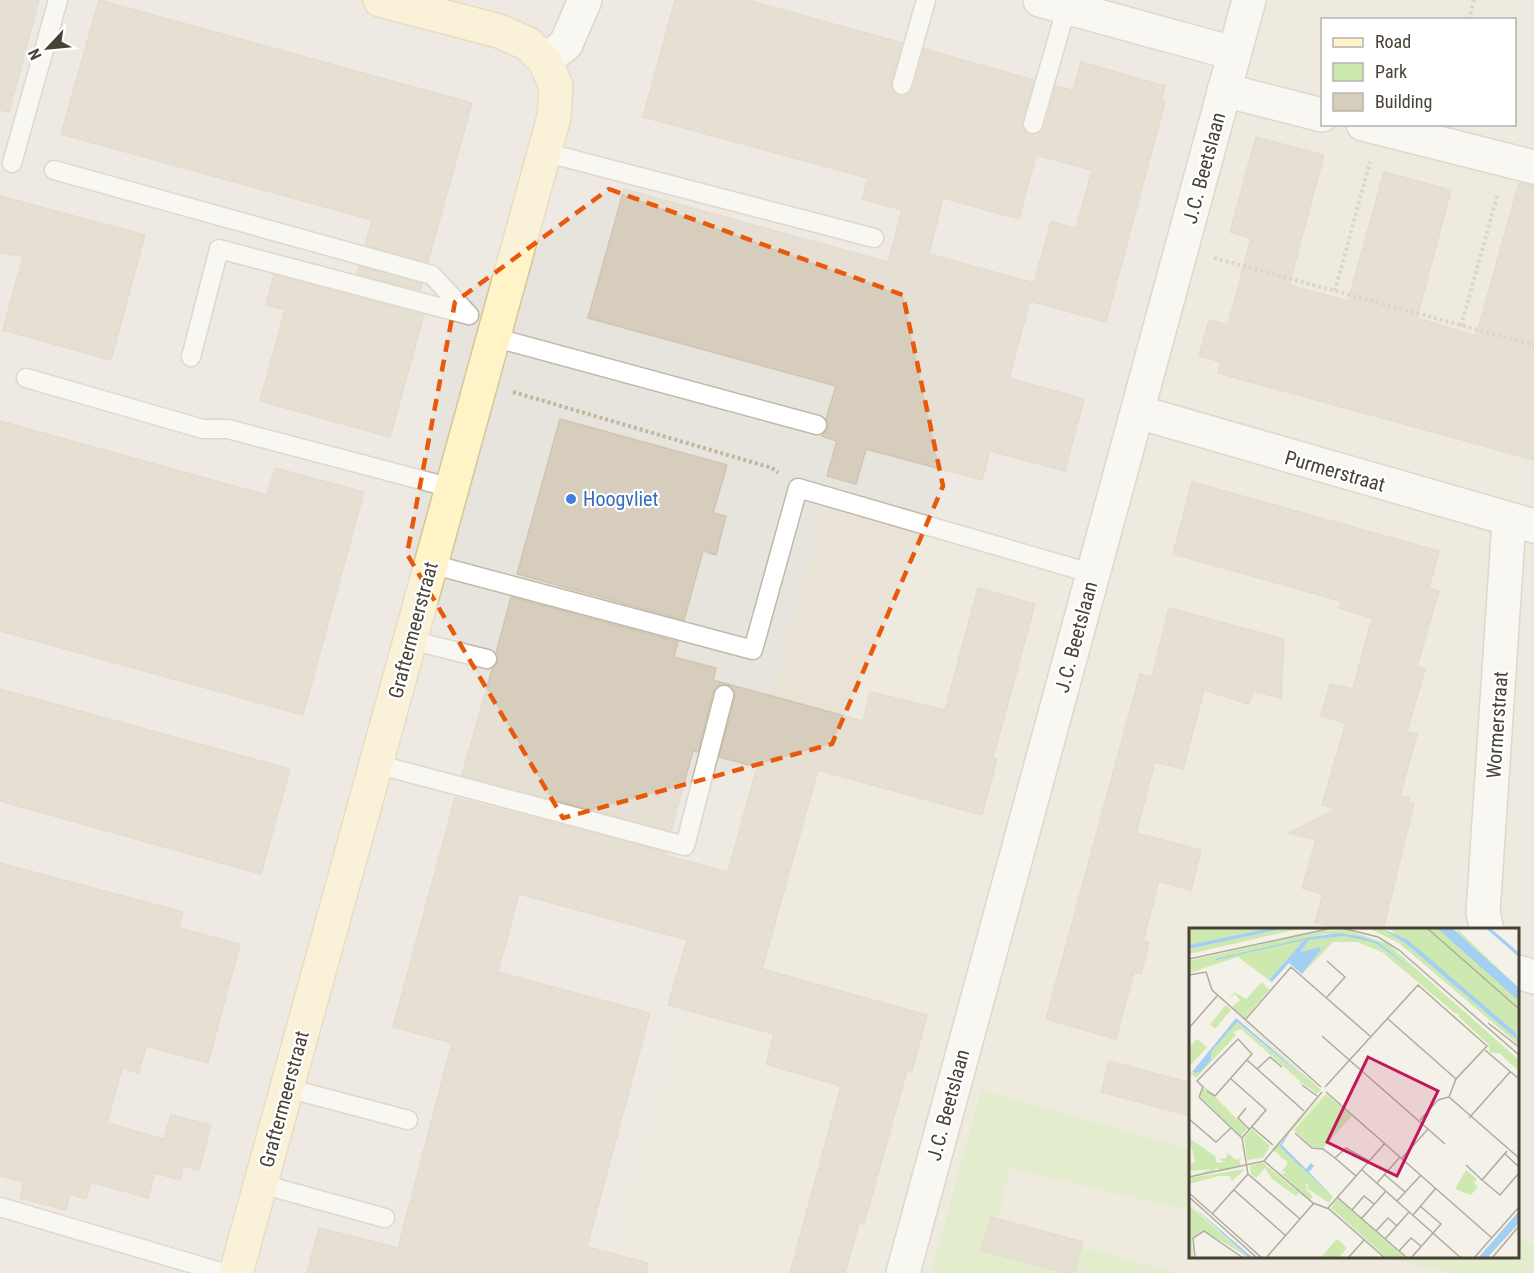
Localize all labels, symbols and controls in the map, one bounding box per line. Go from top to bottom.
north arrow [18,18,78,78]
legend [1321,18,1516,126]
text: Road [1375,31,1411,52]
text: N [24,46,46,63]
text: Park [1375,61,1407,82]
text: Building [1375,91,1432,112]
street label: J.C. Beetslaan [1178,110,1230,226]
street label: Purmerstraat [1282,445,1388,497]
place label: Hoogvliet [583,487,658,511]
marker: Hoogvliet [564,492,578,506]
street label: Graftermeerstraat [383,559,443,701]
street label: J.C. Beetslaan [1050,579,1102,695]
street label: Wormerstraat [1481,671,1513,779]
inset map [1189,928,1519,1258]
street label: Graftermeerstraat [254,1028,314,1170]
street label: J.C. Beetslaan [922,1047,974,1163]

